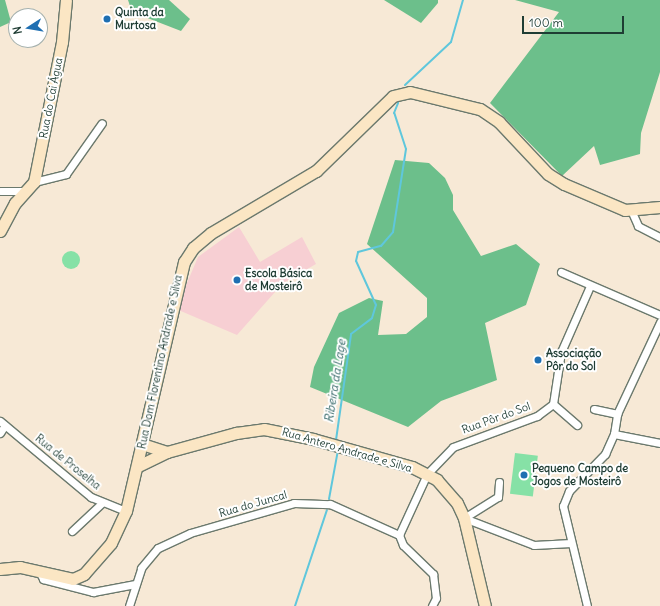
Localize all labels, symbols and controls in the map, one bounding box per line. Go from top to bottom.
place label: Quinta da Murtosa [115,6,164,32]
north arrow [8,8,48,48]
scale bar [524,8,626,34]
marker: Quinta da Murtosa [102,14,112,24]
text: 100 m [529,15,563,30]
text: N [10,25,25,35]
street label: Rua do Cai Água [37,57,65,139]
place label: Escola Básica de Mosteirô [245,267,312,293]
street label: Rua Dom Florentino Andrade e Silva [135,274,185,450]
marker: Escola Básica de Mosteirô [232,275,242,285]
water label: Ribeira da Lage [321,339,349,423]
place label: Associação Pôr do Sol [546,347,601,373]
marker: Associação Pôr do Sol [533,355,543,365]
street label: Rua Pôr do Sol [460,400,532,436]
street label: Rua Antero Andrade e Silva [280,425,414,475]
street label: Rua de Proselha [33,432,103,492]
place label: Pequeno Campo de Jogos de Mosteirô [532,462,628,488]
marker: Pequeno Campo de Jogos de Mosteirô [519,470,529,480]
street label: Rua do Juncal [217,488,289,520]

